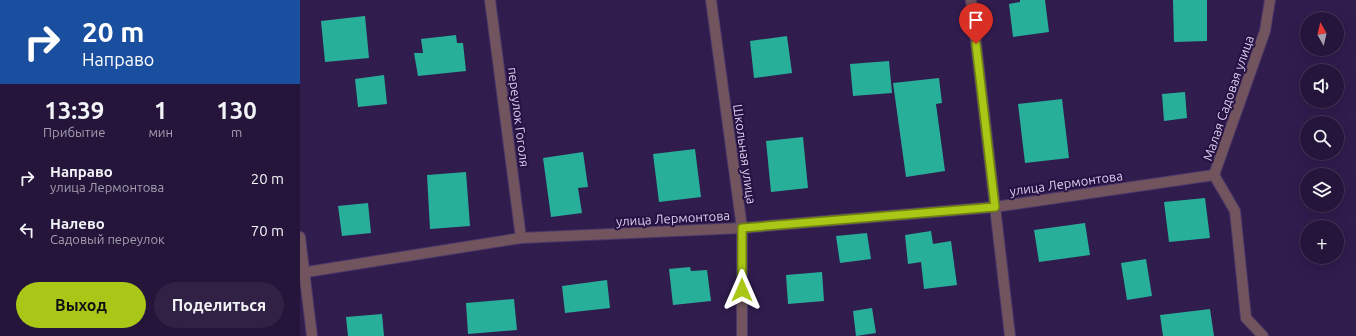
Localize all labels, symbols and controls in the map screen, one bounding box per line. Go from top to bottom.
pin [959,3,993,44]
icon: arrive [965,9,987,31]
north arrow [1300,12,1344,56]
map controls [1300,12,1344,264]
icon: right [16,16,68,68]
text: 20 m [82,16,144,47]
street label: Малая Садовая улица [1200,34,1256,162]
text: Направо [82,49,154,69]
button: sound [1300,64,1344,108]
street label: переулок Гоголя [506,66,532,168]
text: 13:39 [44,97,104,124]
text: 1 [154,97,168,124]
text: 130 [216,97,257,124]
street label: Школьная улица [731,103,759,205]
button: search [1300,116,1344,160]
text: Прибытие [43,125,105,139]
text: мин [148,125,173,139]
text: m [231,125,242,139]
text: Направо [50,163,113,180]
icon: right [16,167,38,189]
street label: улица Лермонтова [1008,168,1124,198]
button: layers [1300,168,1344,212]
text: 20 m [251,170,284,187]
text: улица Лермонтова [50,180,164,194]
street label: улица Лермонтова [616,208,730,228]
text: Налево [50,215,105,232]
icon: left [16,219,38,241]
button: + [1300,220,1344,264]
text: 70 m [251,222,284,239]
text: Садовый переулок [50,232,165,246]
position arrow [721,269,763,311]
button: Выход [16,282,146,328]
button: Поделиться [154,282,284,328]

